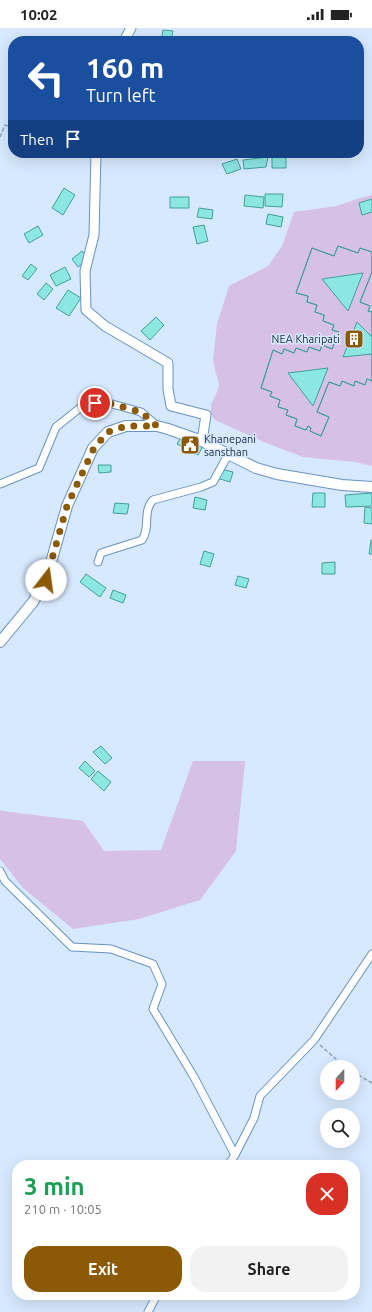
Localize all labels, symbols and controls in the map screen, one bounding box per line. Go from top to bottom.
text: 10:02 [20,6,58,23]
icon: left [20,52,72,104]
text: 160 m [86,52,164,83]
text: Turn left [86,85,156,105]
icon: arrive [62,128,84,150]
text: Then [20,131,54,148]
building icon: NEA Kharipati [343,328,365,350]
place label: NEA Kharipati [272,333,340,345]
pin [78,386,112,420]
icon: arrive [84,392,106,414]
place label: Khanepani sansthan [204,433,256,458]
public building icon: Khanepani sansthan [179,434,201,456]
position arrow [25,559,67,601]
north arrow [320,1060,360,1100]
map controls [320,1060,360,1148]
button: search [320,1108,360,1148]
text: 3 min [24,1173,85,1200]
button: close [306,1173,348,1215]
text: 210 m · 10:05 [24,1202,102,1216]
button: Exit [24,1246,182,1292]
button: Share [190,1246,348,1292]

